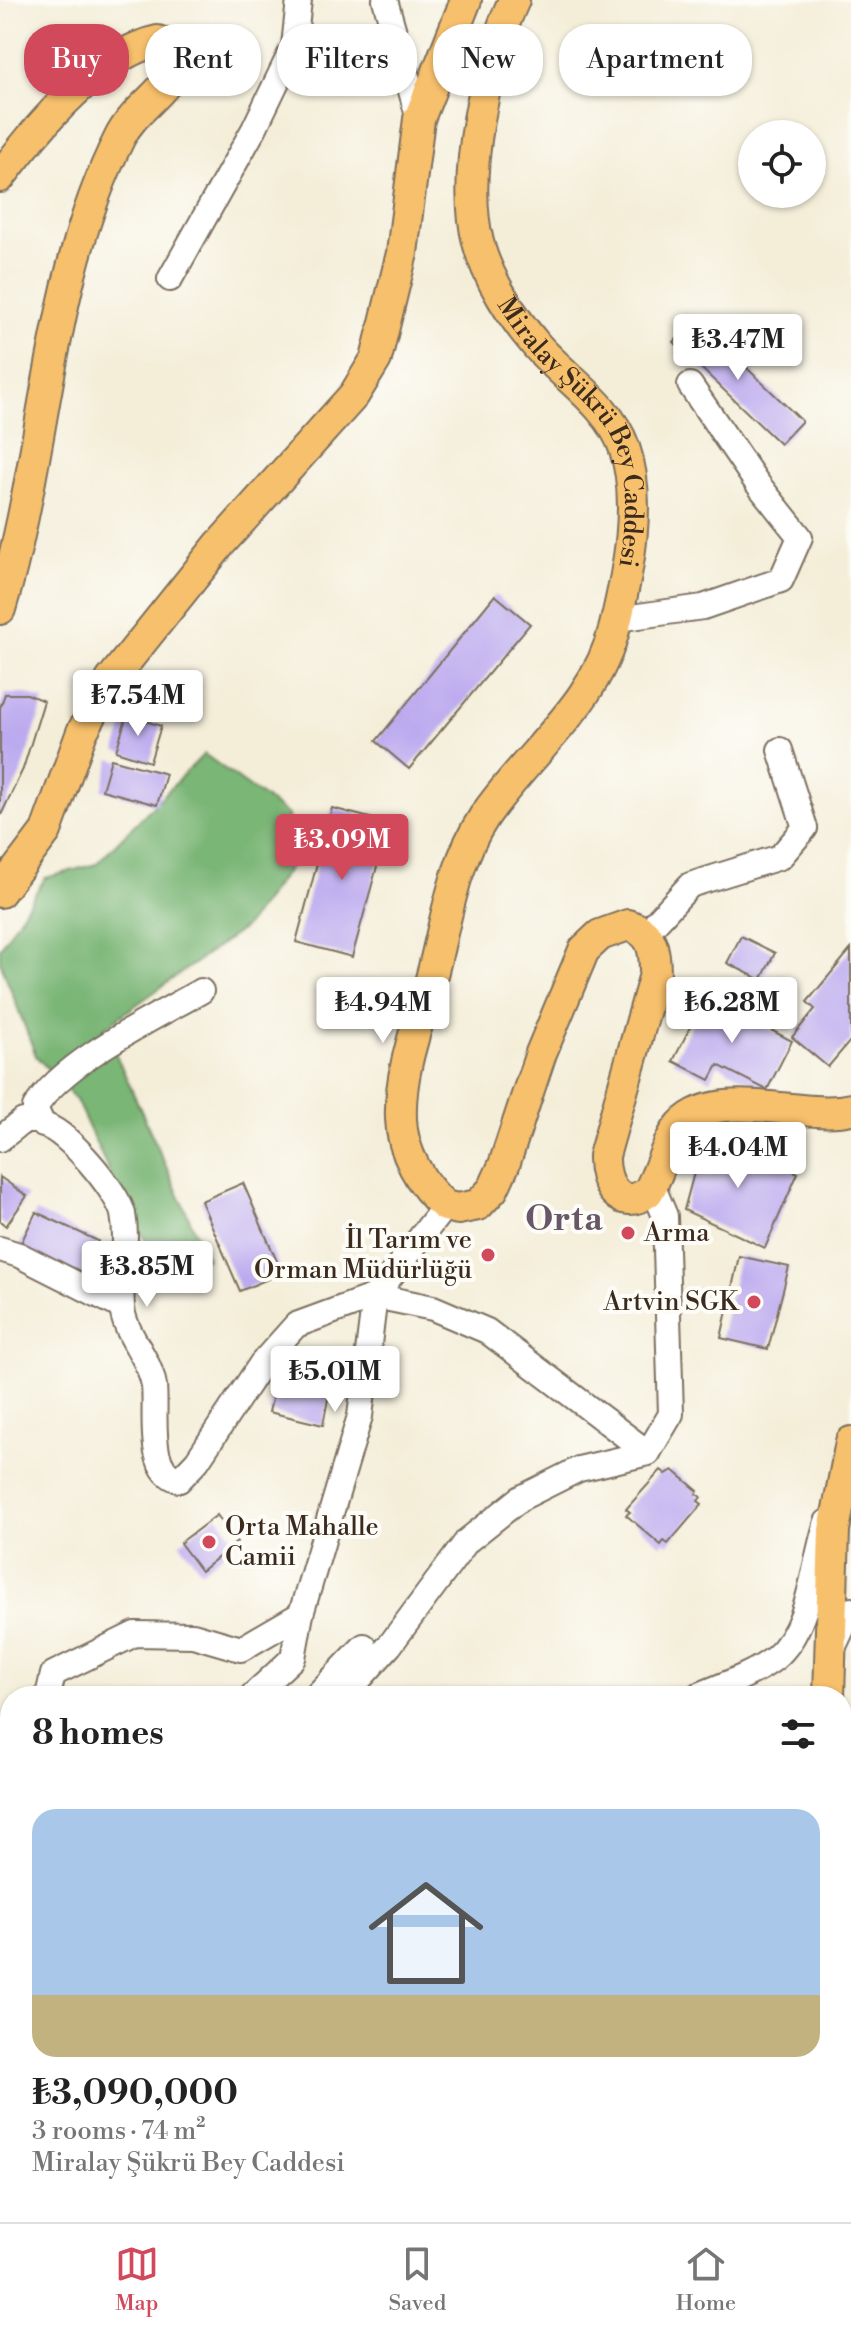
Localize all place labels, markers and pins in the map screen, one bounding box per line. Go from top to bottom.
pin: ₺3.47M [673,314,803,382]
pin: ₺7.54M [73,670,203,738]
pin: ₺3.09M [277,814,407,882]
pin: ₺4.94M [318,977,448,1045]
pin: ₺6.28M [667,977,797,1045]
pin: ₺4.04M [673,1122,803,1190]
place label: Arma [643,1217,710,1249]
place label: İl Tarım ve Orman Müdürlüğü [254,1223,472,1286]
marker: Arma [619,1224,637,1242]
pin: ₺3.85M [82,1241,212,1309]
marker: İl Tarım ve Orman Müdürlüğü [479,1246,497,1264]
place label: Artvin SGK [603,1286,740,1318]
marker: Artvin SGK [745,1293,763,1311]
pin: ₺5.01M [270,1346,400,1414]
place label: Orta Mahalle Camii [225,1511,379,1573]
marker: Orta Mahalle Camii [200,1533,218,1551]

